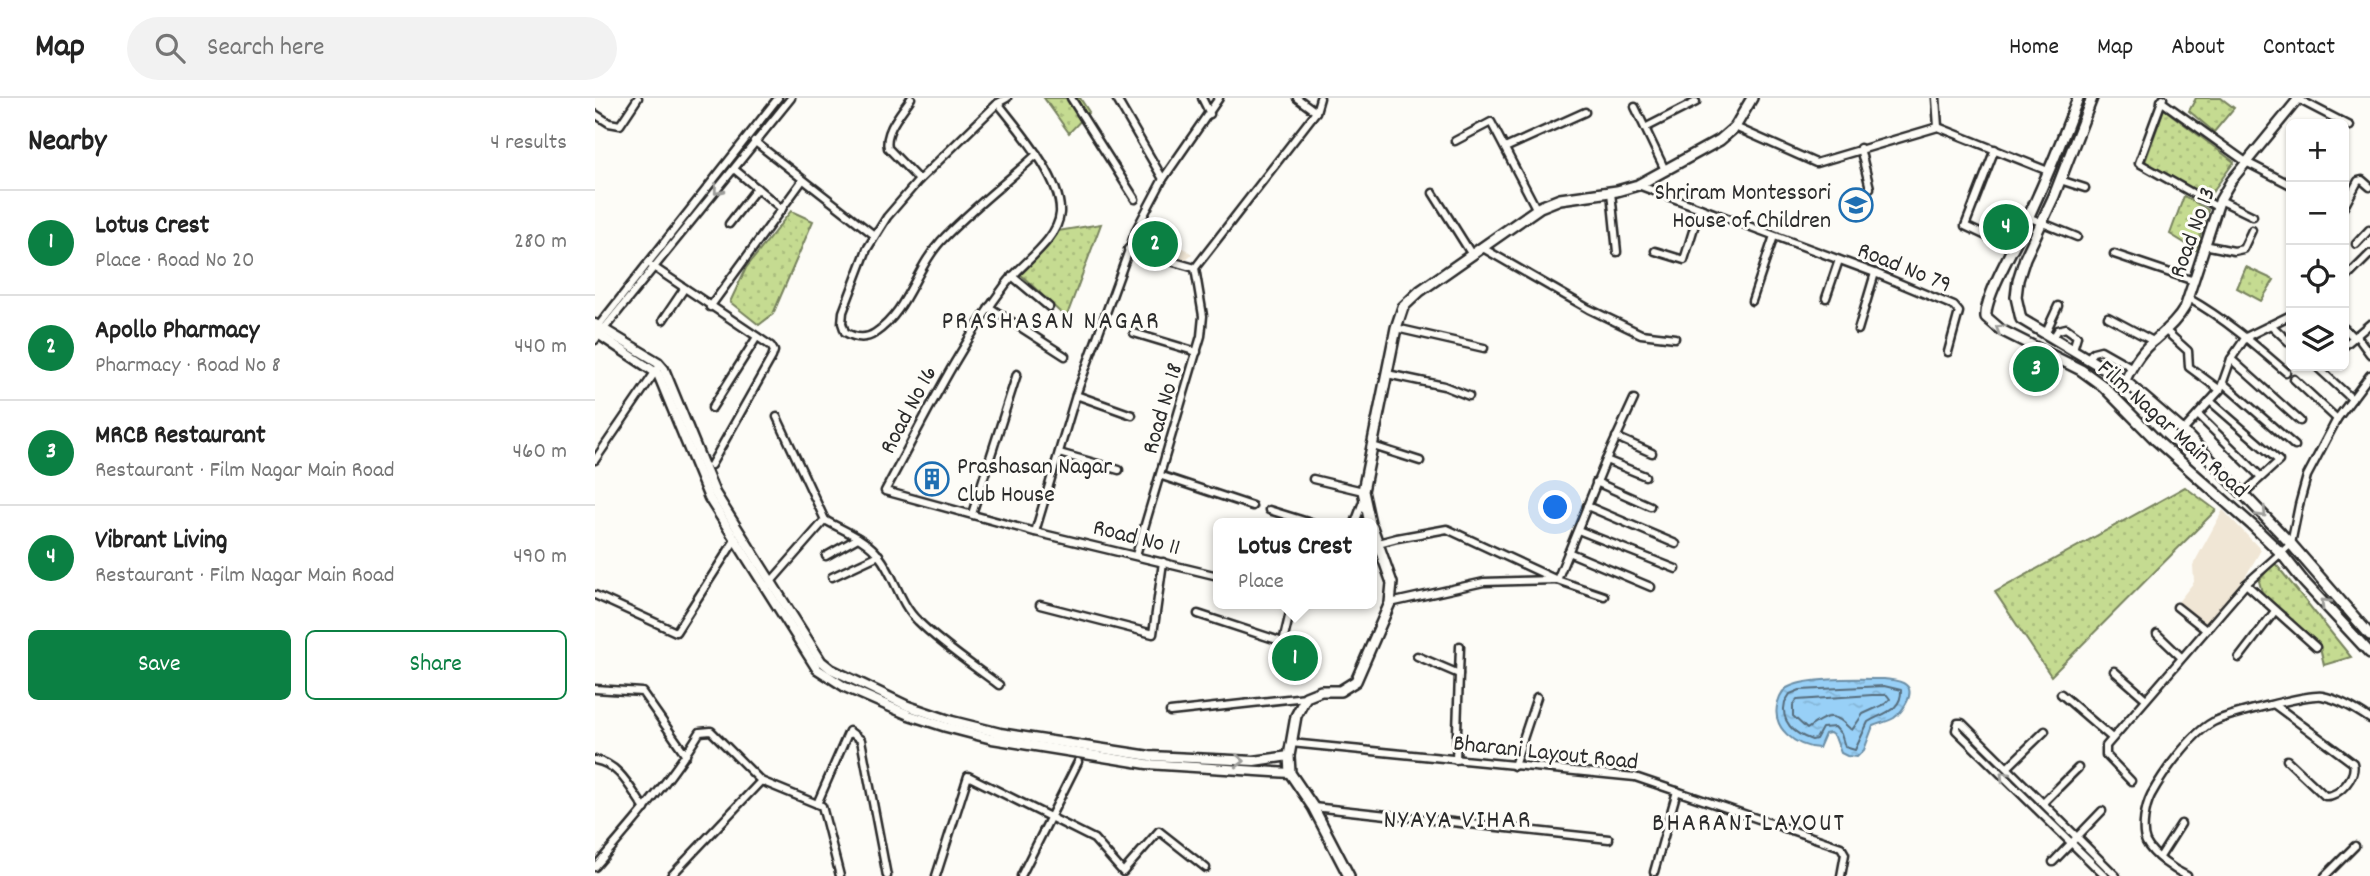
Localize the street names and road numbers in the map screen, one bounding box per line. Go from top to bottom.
street label: Road No 13 [2162,183,2226,283]
street label: Road No 79 [1852,235,1956,303]
street label: Film Nagar Main Road [2089,353,2255,508]
street label: Road No 18 [1135,359,1193,458]
street label: Road No 16 [872,360,947,461]
street label: Road No 11 [1089,512,1184,566]
street label: Bharani Layout Road [1452,727,1640,781]

